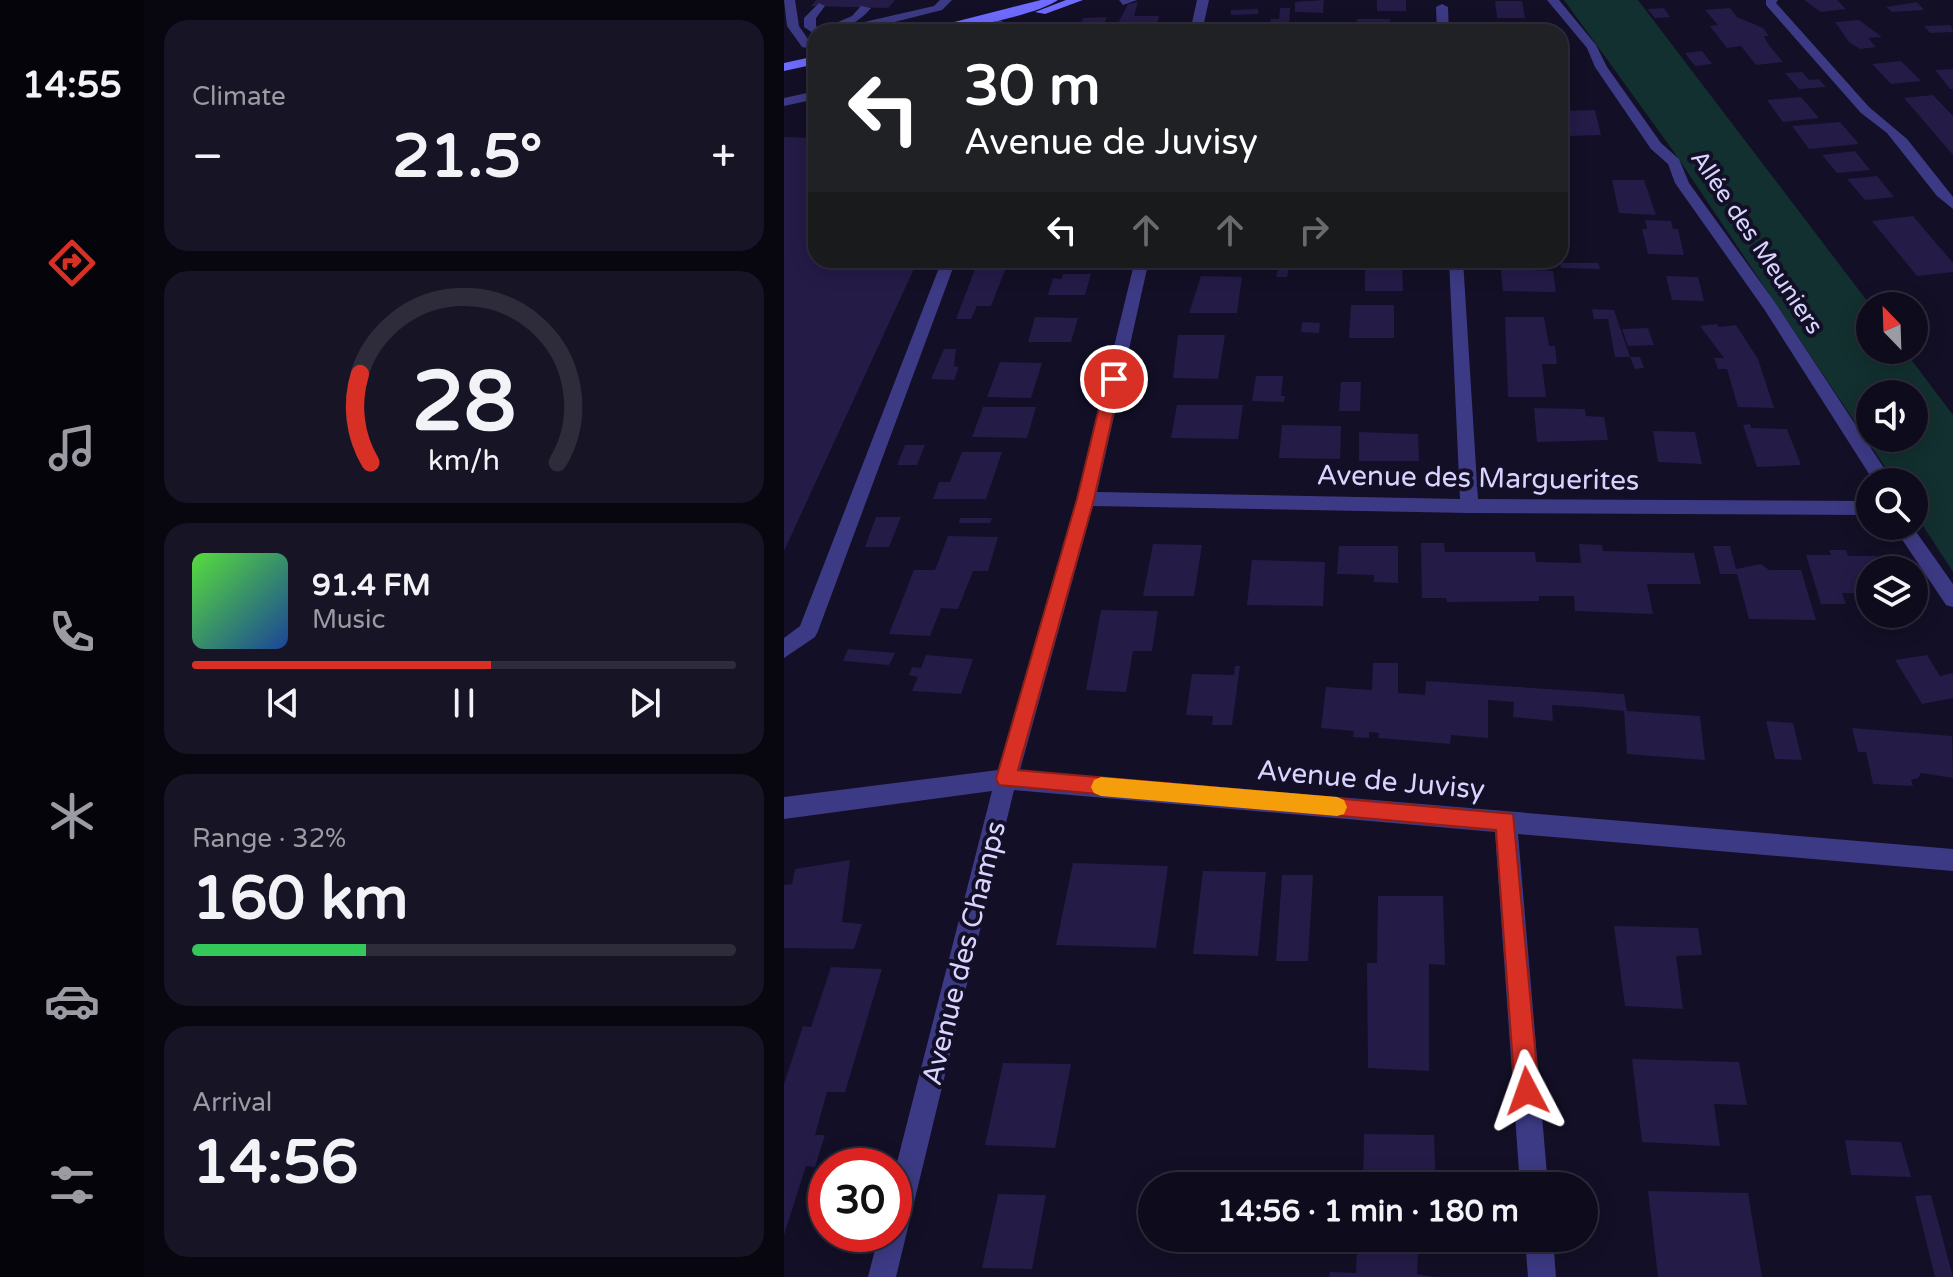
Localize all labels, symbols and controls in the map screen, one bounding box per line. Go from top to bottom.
text: 30 m [964,53,1100,120]
icon: left [832,56,936,160]
text: 14:55 [22,64,122,107]
text: Climate [192,81,286,112]
text: 21.5° [392,121,542,193]
text: Avenue de Juvisy [964,121,1258,164]
text: − [192,131,223,184]
text: + [711,131,736,184]
street label: Allée des Meuniers [1684,145,1829,340]
icon: left [1040,208,1084,252]
icon: ahead [1124,208,1168,252]
icon: ahead [1208,208,1252,252]
icon: right [1292,208,1336,252]
icon: directions [44,235,100,291]
north arrow [1856,292,1928,364]
map controls [1856,292,1928,628]
pin [1080,345,1148,413]
text: 28 [412,353,516,453]
icon: arrive [1092,357,1136,401]
button: sound [1856,380,1928,452]
icon: music [44,420,100,476]
text: km/h [428,444,500,478]
street label: Avenue des Marguerites [1316,458,1640,498]
button: search [1856,468,1928,540]
button: layers [1856,556,1928,628]
text: 91.4 FM [312,567,431,604]
icon: phone [44,604,100,660]
text: Music [312,604,385,635]
icon: previous [261,681,305,725]
icon: pause [442,681,486,725]
icon: next [623,681,667,725]
street label: Avenue de Juvisy [1256,753,1486,807]
icon: climate [44,788,100,844]
street label: Avenue des Champs [915,818,1013,1089]
text: Range · 32% [192,823,346,854]
text: 160 km [192,863,408,935]
icon: car [44,973,100,1029]
position arrow [1485,1049,1569,1133]
text: Arrival [192,1087,272,1118]
text: 14:56 [192,1127,358,1199]
speed limit sign: 30 [808,1148,912,1252]
icon: filters [44,1157,100,1213]
text: 14:56 · 1 min · 180 m [1217,1193,1519,1230]

